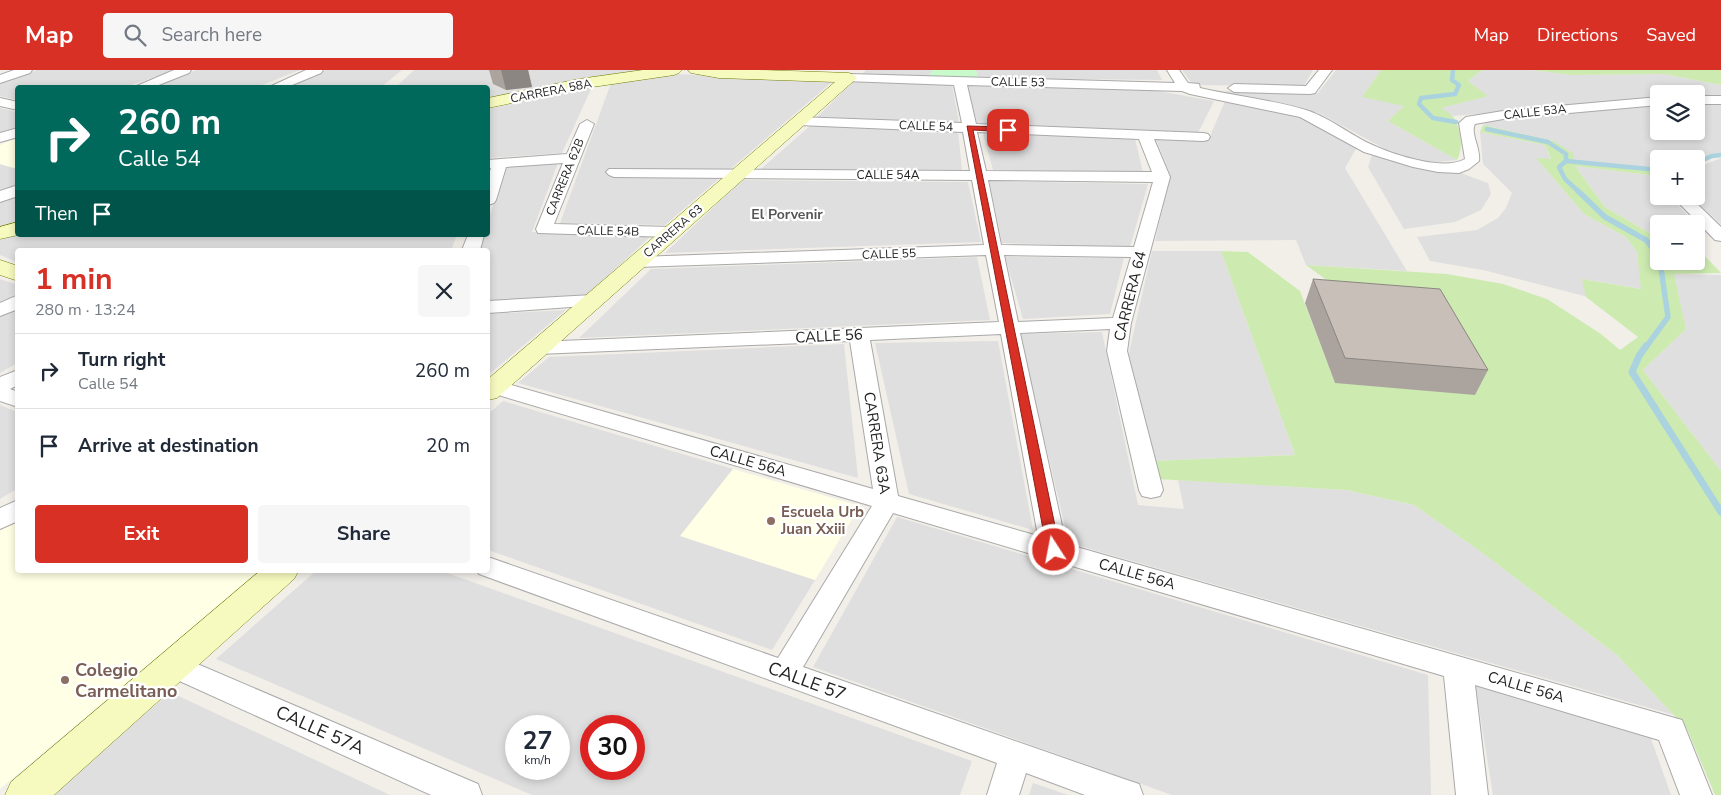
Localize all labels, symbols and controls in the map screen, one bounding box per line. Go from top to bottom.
search box [103,13,453,58]
text: Map [25,19,73,51]
icon: search [121,21,149,49]
text: Search here [161,22,262,48]
text: Map [1474,23,1509,47]
text: Directions [1537,23,1618,47]
text: Saved [1646,23,1696,47]
street label: CALLE 53 [991,74,1045,90]
street label: CARRERA 58A [509,75,593,107]
map controls [1650,85,1705,270]
button: layers [1650,85,1705,140]
text: 260 m [118,99,221,146]
street label: CALLE 53A [1503,101,1567,123]
icon: right [35,105,100,170]
pin [987,109,1029,151]
icon: arrive [994,116,1022,144]
street label: CALLE 54 [899,117,953,135]
street label: CARRERA 62B [542,136,588,218]
text: Calle 54 [118,144,201,174]
button: + [1650,150,1705,205]
street label: CALLE 54A [857,167,920,183]
icon: arrive [88,200,116,228]
text: Then [35,201,78,227]
street label: CARRERA 63 [640,201,706,261]
district label: El Porvenir [751,205,823,224]
button: − [1650,215,1705,270]
street label: CALLE 54B [577,222,639,240]
street label: CALLE 55 [862,245,916,263]
street label: CARRERA 64 [1109,249,1151,343]
text: 1 min [35,259,113,300]
button: close [418,265,470,317]
text: 280 m · 13:24 [35,299,136,321]
street label: CALLE 56 [795,324,863,348]
text: Turn right [78,347,165,373]
icon: right [35,357,63,385]
text: 260 m [415,358,470,384]
text: Calle 54 [78,373,138,395]
street label: CARRERA 63A [859,390,895,496]
icon: arrive [35,432,63,460]
text: Arrive at destination [78,433,259,459]
text: 20 m [426,433,470,459]
street label: CALLE 56A [707,441,789,481]
place label: Escuela Urb Juan Xxiii [780,502,864,539]
button: Exit [35,505,248,563]
button: Share [258,505,470,563]
marker: Escuela Urb Juan Xxiii [765,515,777,527]
position arrow [1027,523,1079,575]
street label: CALLE 56A [1096,554,1178,594]
street label: CALLE 57 [765,656,849,706]
place label: Colegio Carmelitano [75,658,177,703]
street label: CALLE 56A [1485,667,1567,707]
marker: Colegio Carmelitano [59,674,71,686]
street label: CALLE 57A [272,700,368,760]
speed limit sign: 30 [580,715,645,780]
text: 27 [522,724,553,758]
text: km/h [524,752,551,768]

